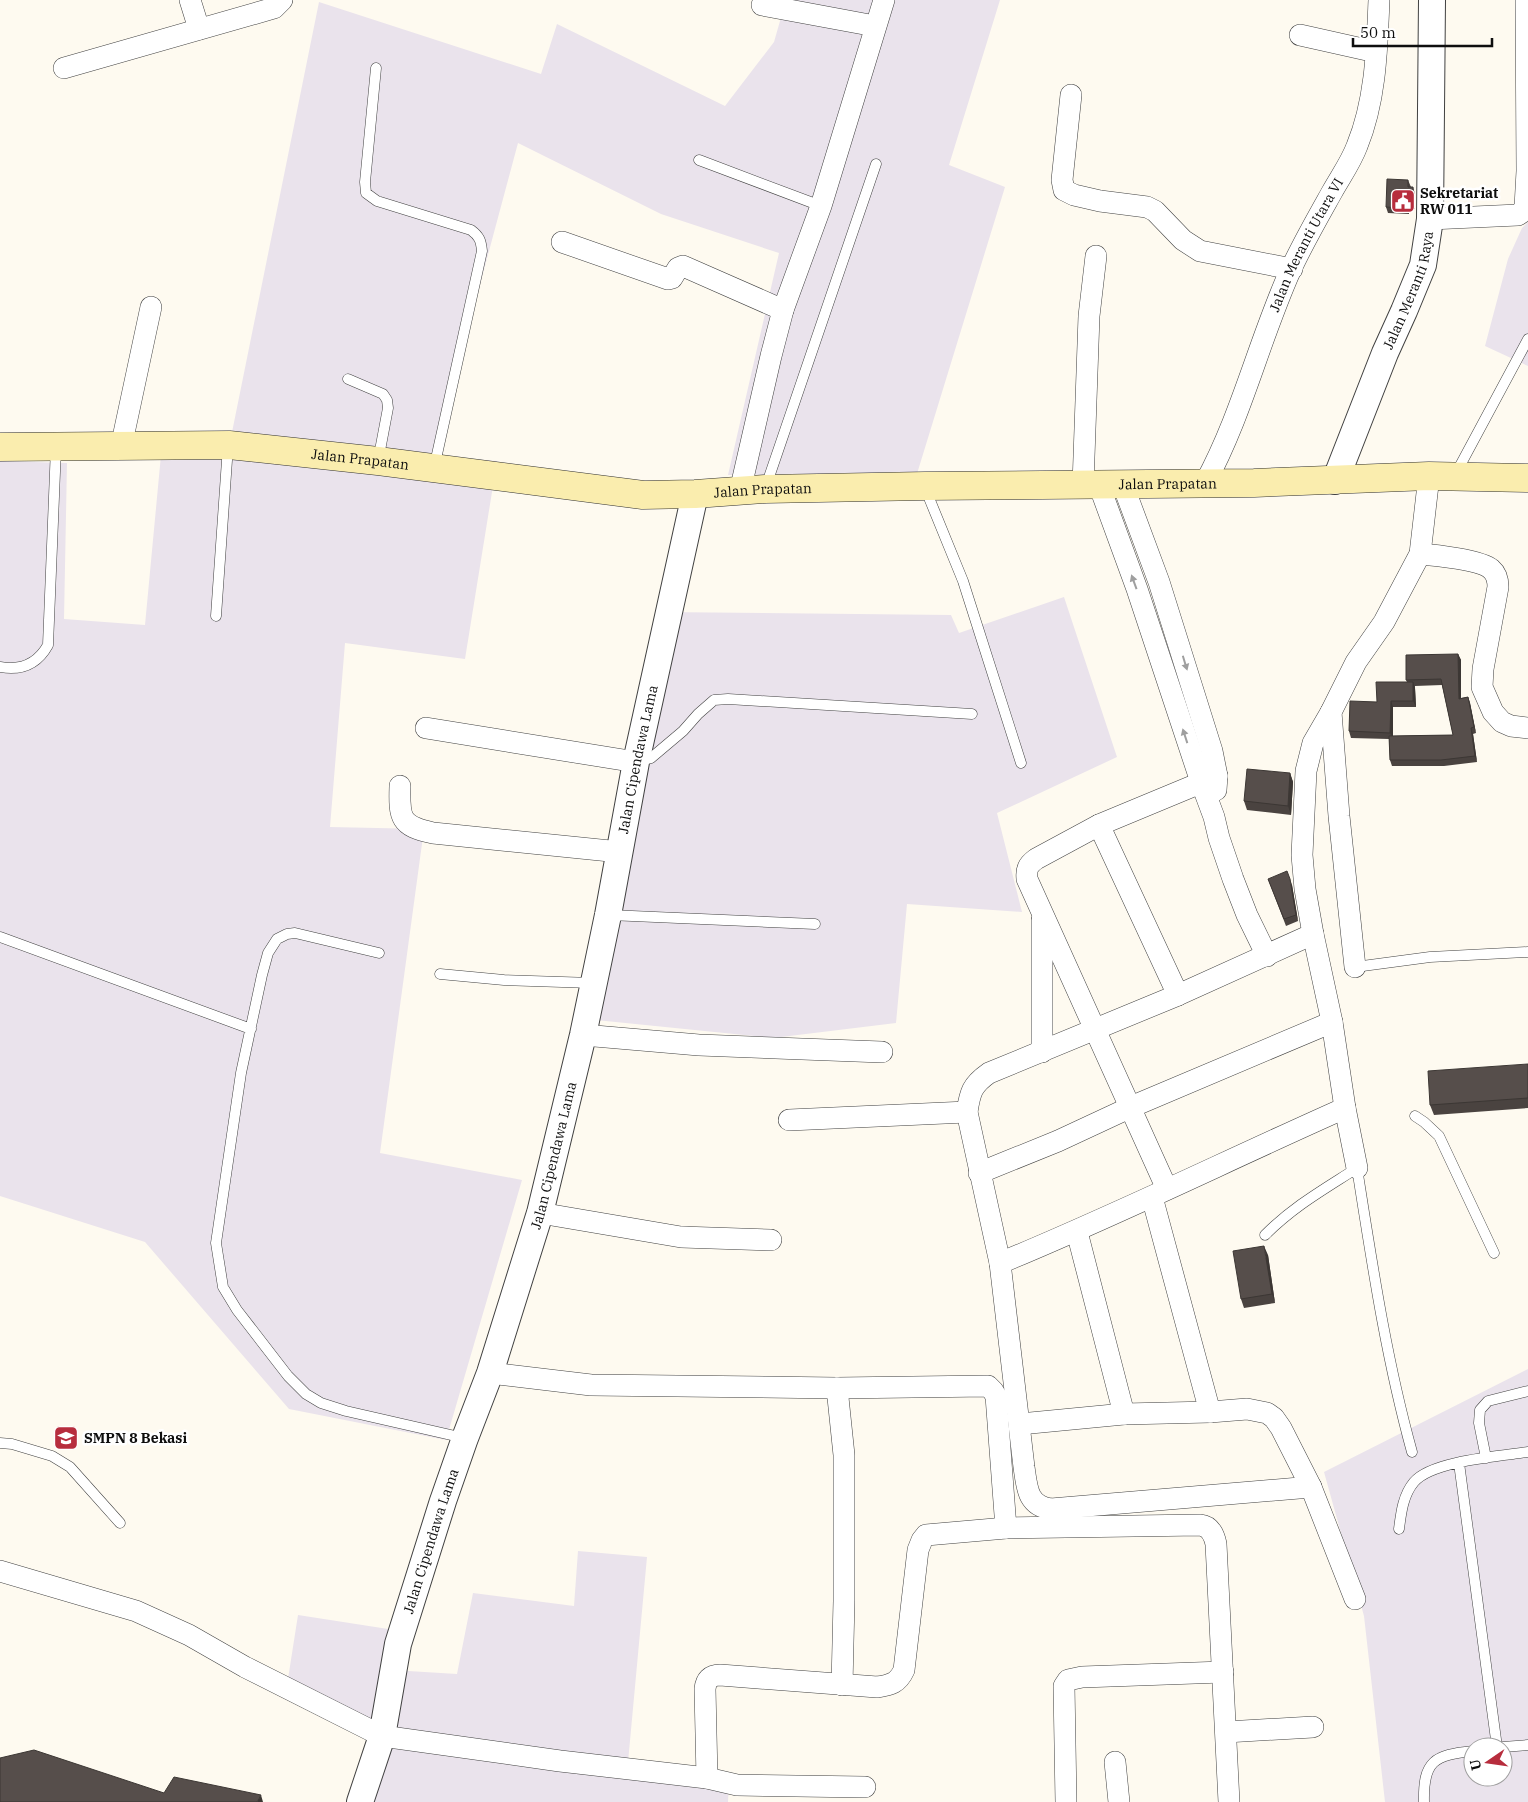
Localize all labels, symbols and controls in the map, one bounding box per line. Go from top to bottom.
scale bar [1353,15,1492,47]
text: 50 m [1360,23,1396,42]
street label: Jalan Meranti Utara VI [1265,174,1347,314]
place label: Sekretariat RW 011 [1420,184,1498,218]
public building icon: Sekretariat RW 011 [1390,188,1416,214]
street label: Jalan Meranti Raya [1379,229,1437,352]
street label: Jalan Prapatan [310,445,410,474]
street label: Jalan Prapatan [1118,474,1217,493]
street label: Jalan Prapatan [713,479,812,502]
one-way arrow [1130,574,1137,589]
one-way arrow [1181,656,1189,671]
street label: Jalan Cipendawa Lama [614,683,662,835]
one-way arrow [1181,728,1189,743]
street label: Jalan Cipendawa Lama [526,1079,581,1232]
school or university icon: SMPN 8 Bekasi [53,1425,79,1451]
place label: SMPN 8 Bekasi [84,1429,187,1447]
street label: Jalan Cipendawa Lama [399,1466,463,1616]
north arrow [1463,1737,1513,1787]
text: U [1465,1757,1485,1772]

